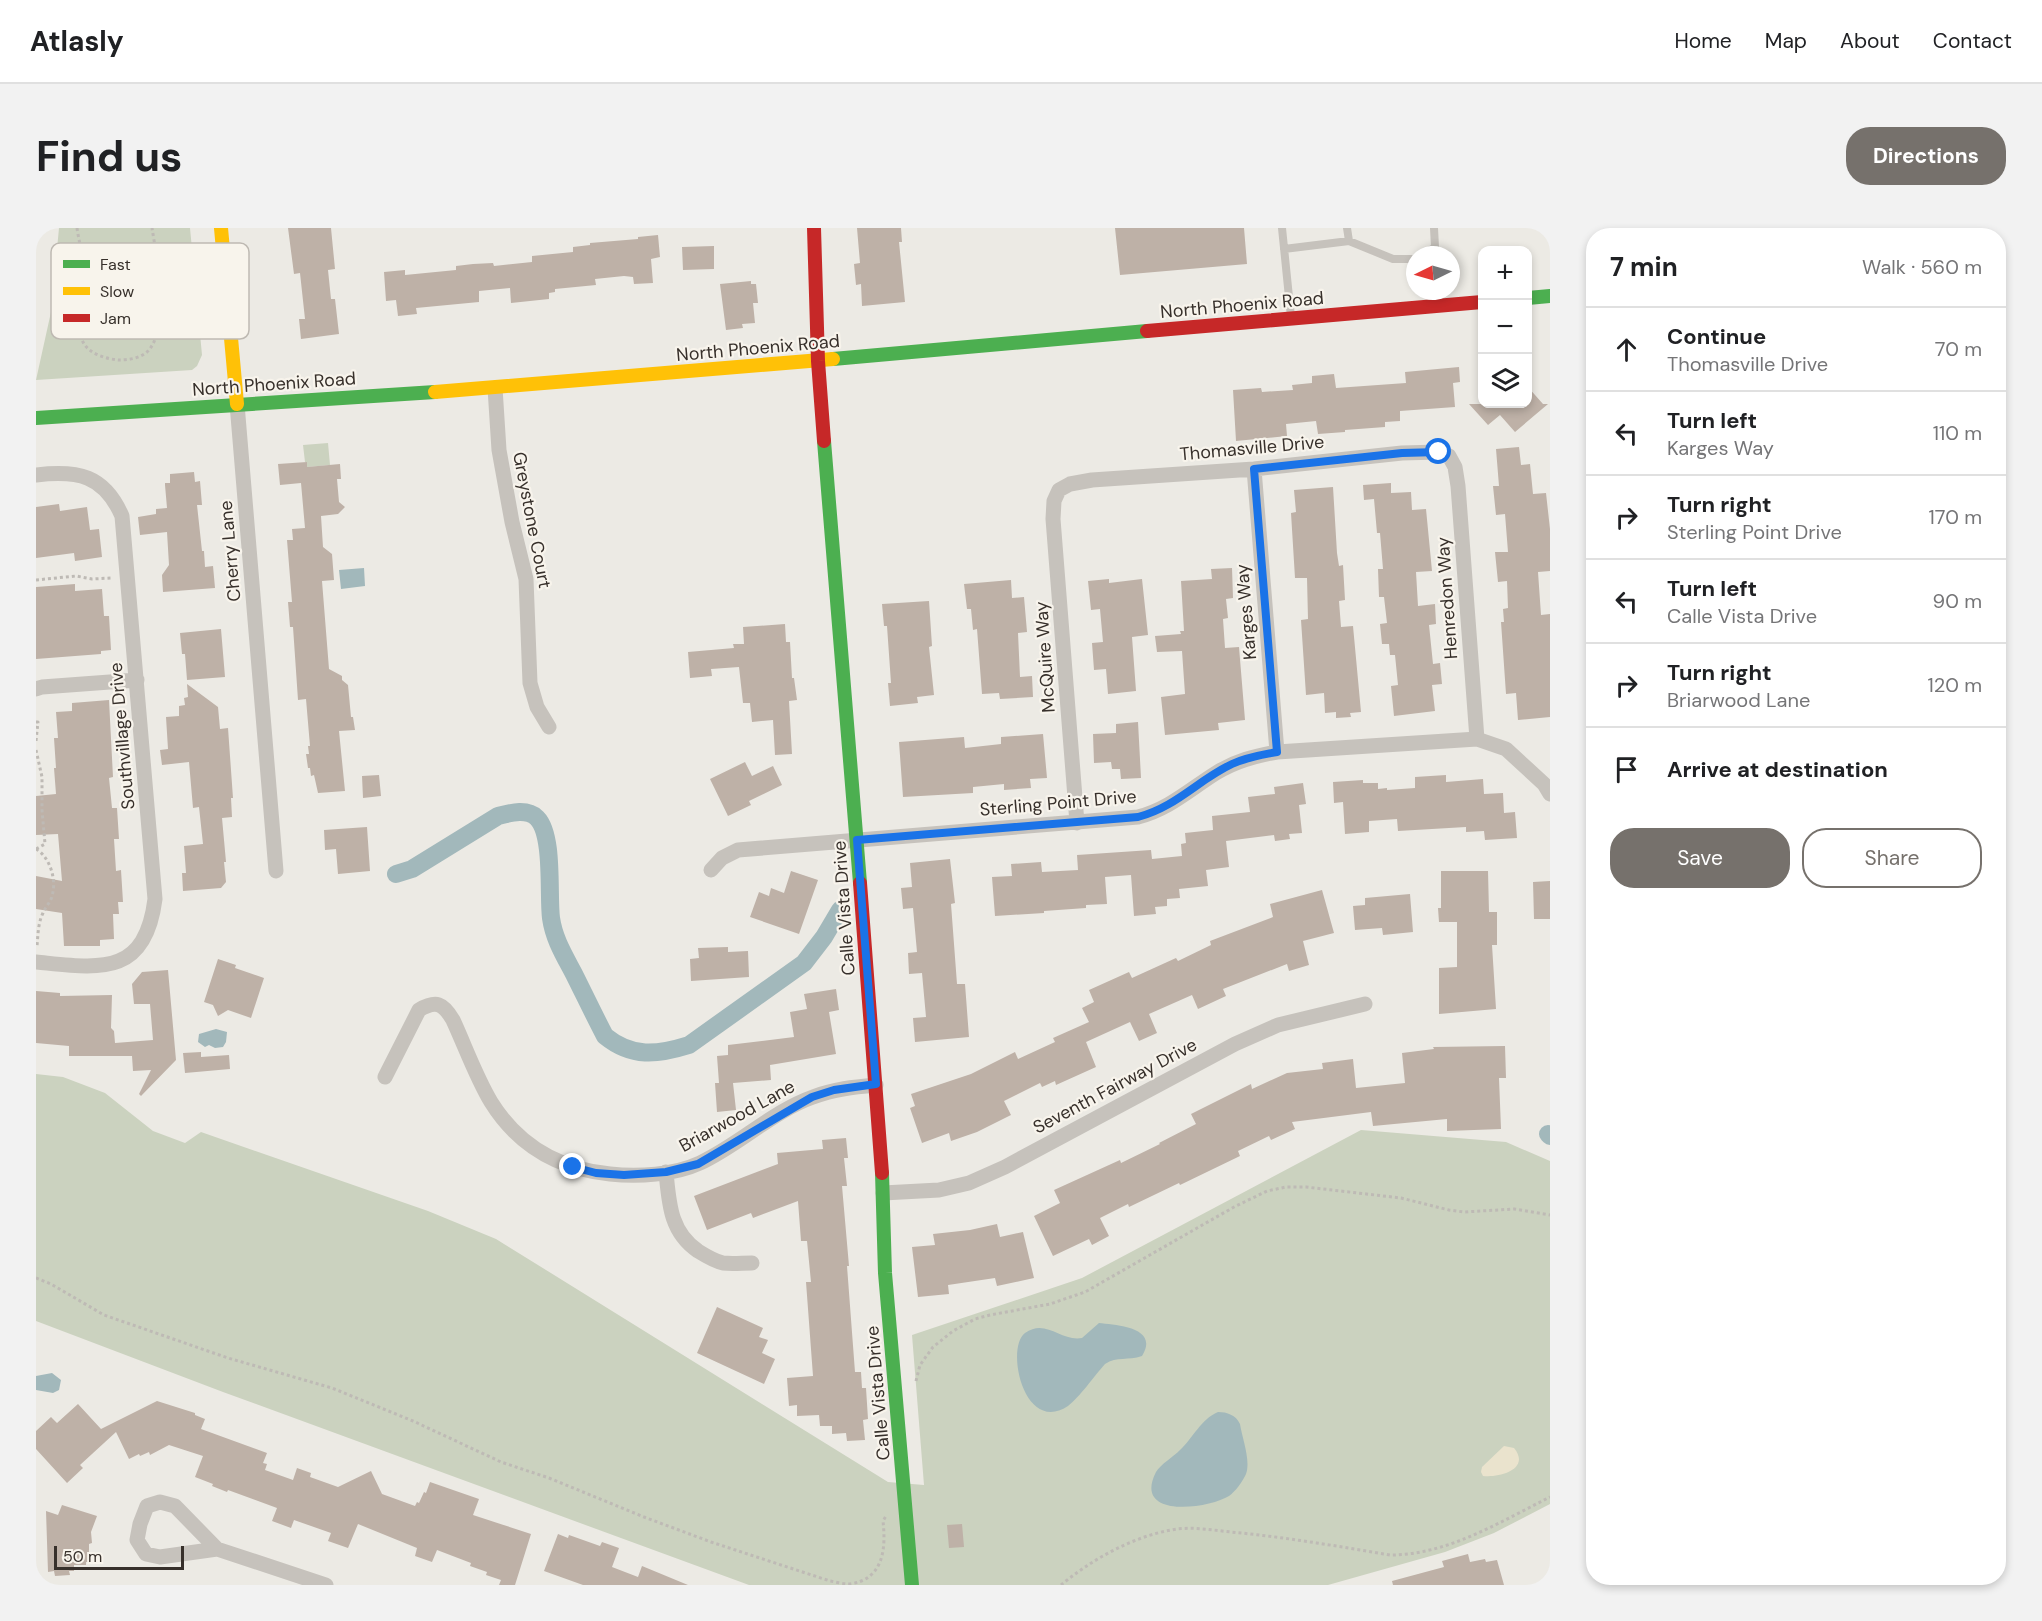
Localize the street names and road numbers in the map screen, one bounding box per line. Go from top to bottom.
street label: North Phoenix Road [1159,286,1325,324]
street label: North Phoenix Road [675,329,841,367]
street label: North Phoenix Road [191,366,357,402]
street label: Thomasville Drive [1179,430,1325,466]
street label: Greystone Court [507,450,557,590]
street label: Cherry Lane [214,499,246,603]
street label: Henredon Way [1431,536,1463,660]
street label: Karges Way [1230,563,1262,661]
street label: McQuire Way [1029,601,1061,713]
street label: Southvillage Drive [104,661,140,811]
street label: Sterling Point Drive [979,784,1137,822]
street label: Calle Vista Drive [827,840,861,976]
street label: Seventh Fairway Drive [1029,1033,1201,1139]
street label: Briarwood Lane [675,1074,799,1158]
street label: Calle Vista Drive [860,1325,896,1461]

